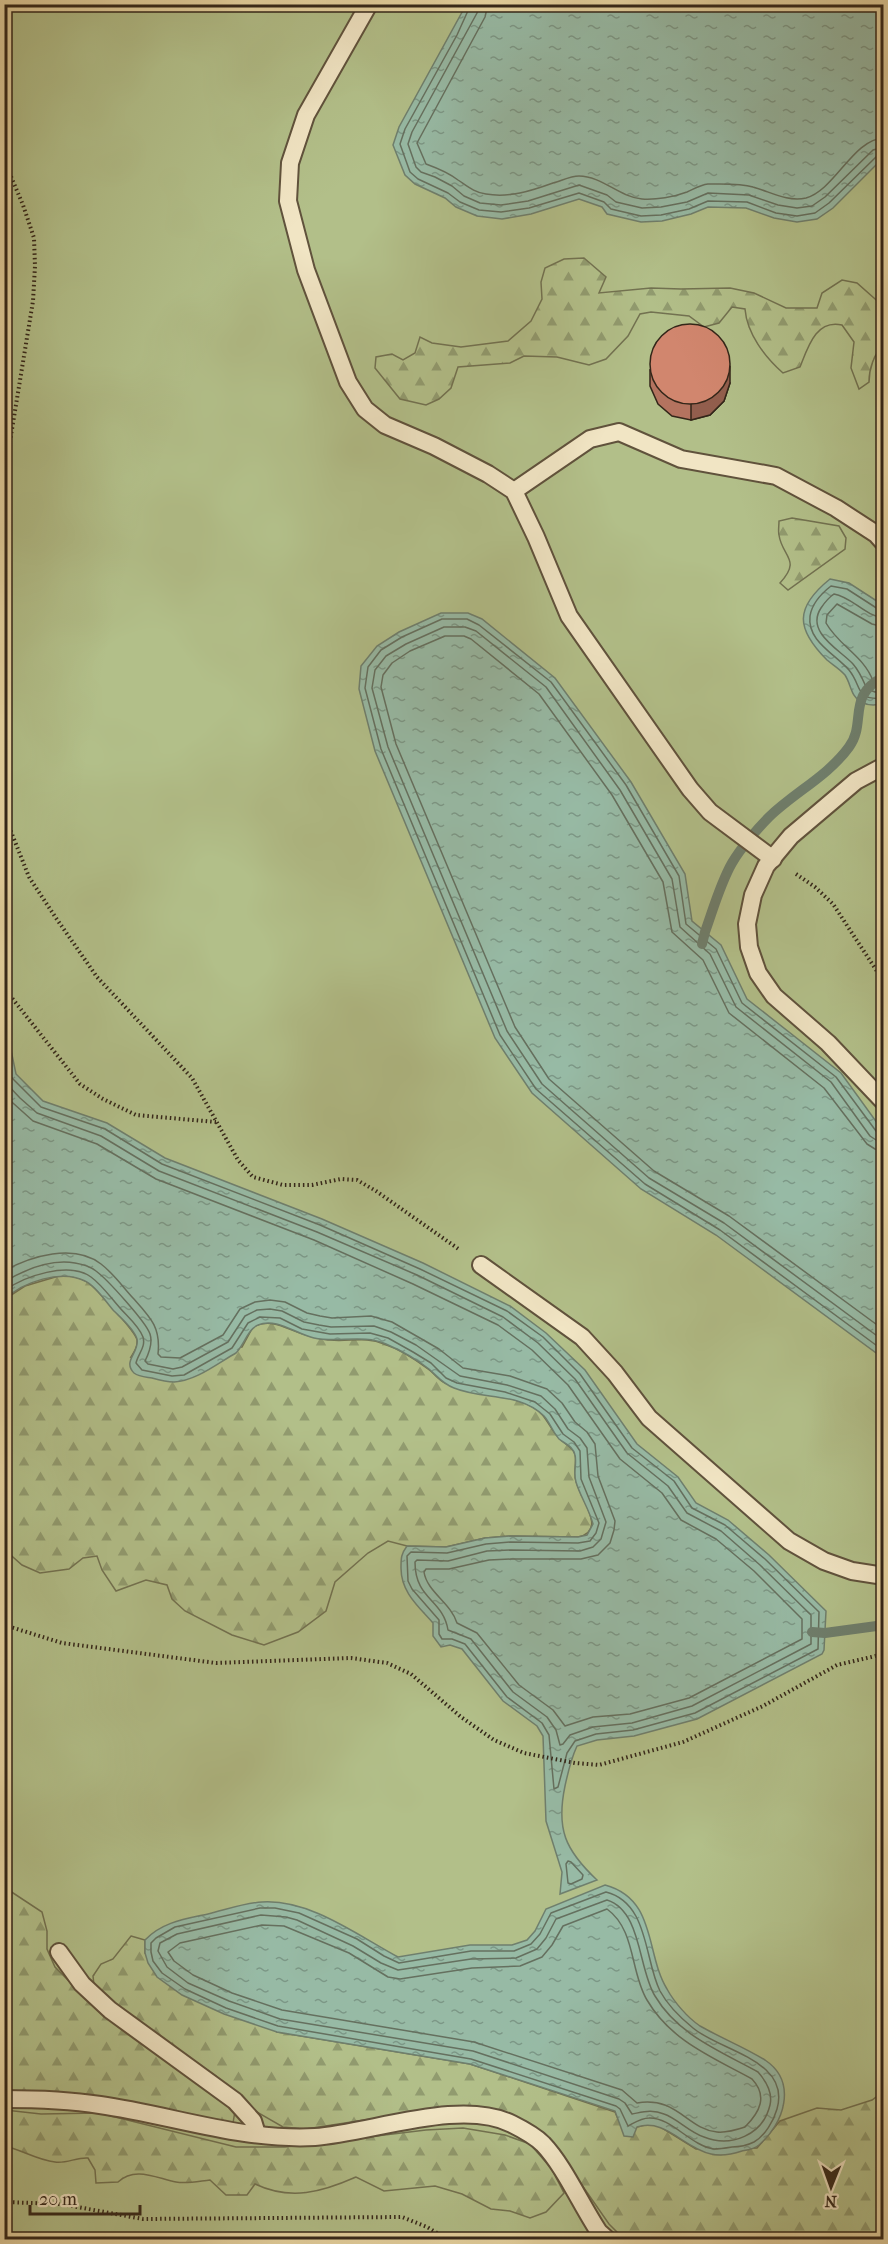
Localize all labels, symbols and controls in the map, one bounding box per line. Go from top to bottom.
north arrow [801,2157,861,2217]
scale bar [30,2178,140,2216]
text: 20 m [39,2189,77,2210]
text: N [824,2192,837,2211]

